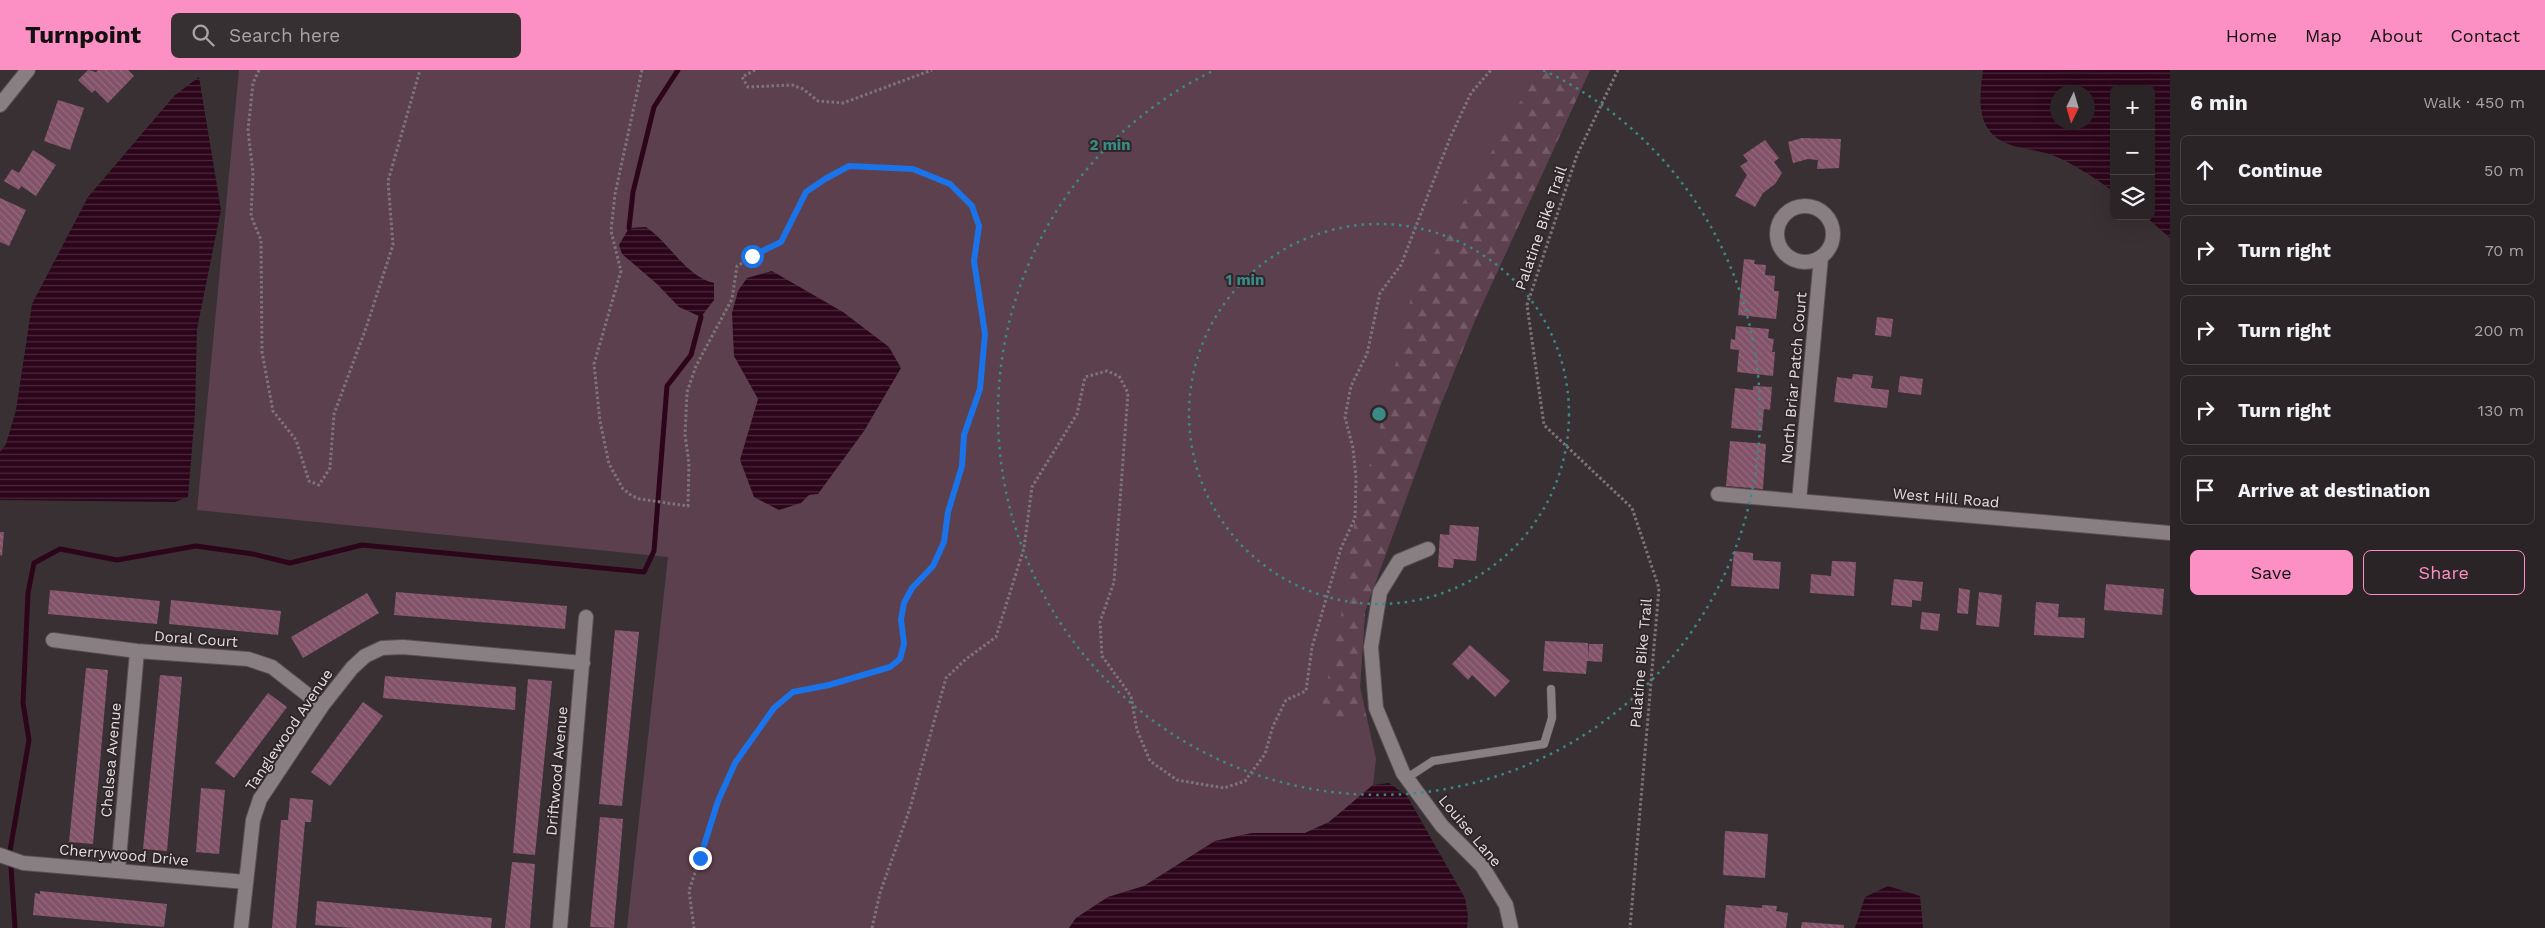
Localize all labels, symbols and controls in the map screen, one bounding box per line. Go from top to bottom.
search box [171,13,521,58]
text: Turnpoint [25,21,141,49]
icon: search [189,21,217,49]
text: Search here [229,24,340,47]
text: Home [2226,25,2277,46]
text: Map [2305,25,2342,46]
text: About [2370,25,2422,46]
text: Contact [2450,25,2520,46]
north arrow [2050,85,2095,130]
map controls [2110,85,2155,220]
button: + [2110,85,2155,130]
text: 6 min [2190,90,2248,115]
text: Walk · 450 m [2423,93,2525,112]
button: − [2110,130,2155,175]
text: 2 min [1089,136,1131,154]
icon: ahead [2191,156,2219,184]
text: Continue [2238,159,2322,182]
text: 50 m [2484,161,2524,180]
street label: Palatine Bike Trail [1511,163,1571,292]
button: layers [2110,175,2155,220]
icon: right [2191,236,2219,264]
text: Turn right [2238,239,2331,262]
text: 70 m [2485,241,2524,260]
route start [741,245,764,268]
text: 1 min [1226,271,1264,289]
street label: North Briar Patch Court [1778,291,1811,465]
icon: right [2191,316,2219,344]
text: Turn right [2238,319,2331,342]
text: 200 m [2474,321,2524,340]
icon: right [2191,396,2219,424]
text: Turn right [2238,399,2331,422]
text: 130 m [2478,401,2524,420]
centre of rings [1370,405,1388,423]
icon: arrive [2191,476,2219,504]
text: Arrive at destination [2238,479,2430,502]
street label: West Hill Road [1892,484,2000,512]
button: Save [2190,550,2353,595]
button: Share [2363,550,2525,595]
street label: Palatine Bike Trail [1626,597,1656,729]
street label: Doral Court [154,627,239,651]
street label: Tanglewood Avenue [241,665,337,795]
street label: Chelsea Avenue [97,702,125,818]
street label: Driftwood Avenue [542,706,572,836]
street label: Louise Lane [1435,791,1505,871]
street label: Cherrywood Drive [58,840,190,870]
route end [689,847,712,870]

